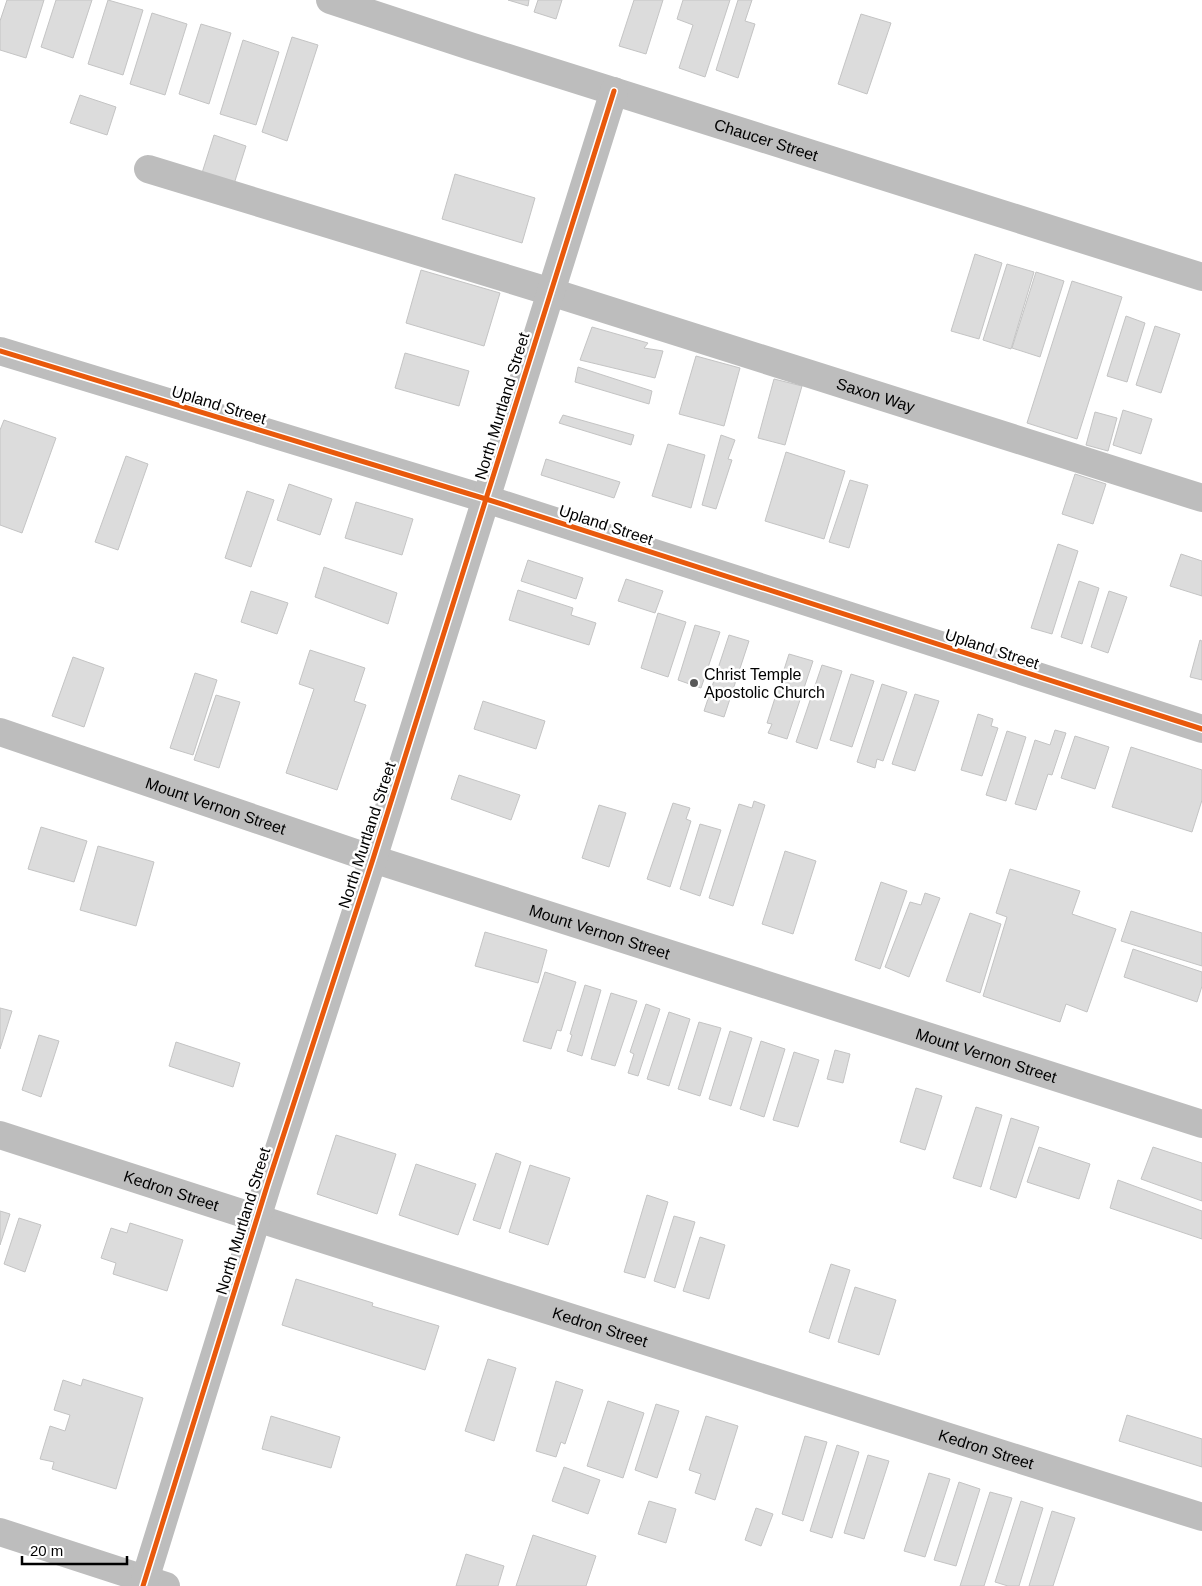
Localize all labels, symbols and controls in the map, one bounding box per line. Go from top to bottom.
street label: Chaucer Street [712,115,821,164]
street label: North Murtland Street [472,330,533,482]
street label: Saxon Way [834,374,917,415]
street label: Upland Street [170,383,269,428]
street label: Upland Street [557,502,656,548]
street label: Upland Street [943,626,1042,672]
place label: Christ Temple Apostolic Church [704,666,825,701]
marker: Christ Temple Apostolic Church [688,677,700,689]
street label: North Murtland Street [335,759,399,910]
street label: Mount Vernon Street [144,774,289,837]
street label: Mount Vernon Street [527,901,673,962]
street label: Mount Vernon Street [914,1025,1059,1086]
street label: North Murtland Street [213,1145,274,1297]
street label: Kedron Street [122,1167,221,1214]
street label: Kedron Street [550,1304,650,1350]
street label: Kedron Street [937,1426,1036,1472]
scale bar [22,1534,128,1566]
text: 20 m [30,1542,63,1559]

